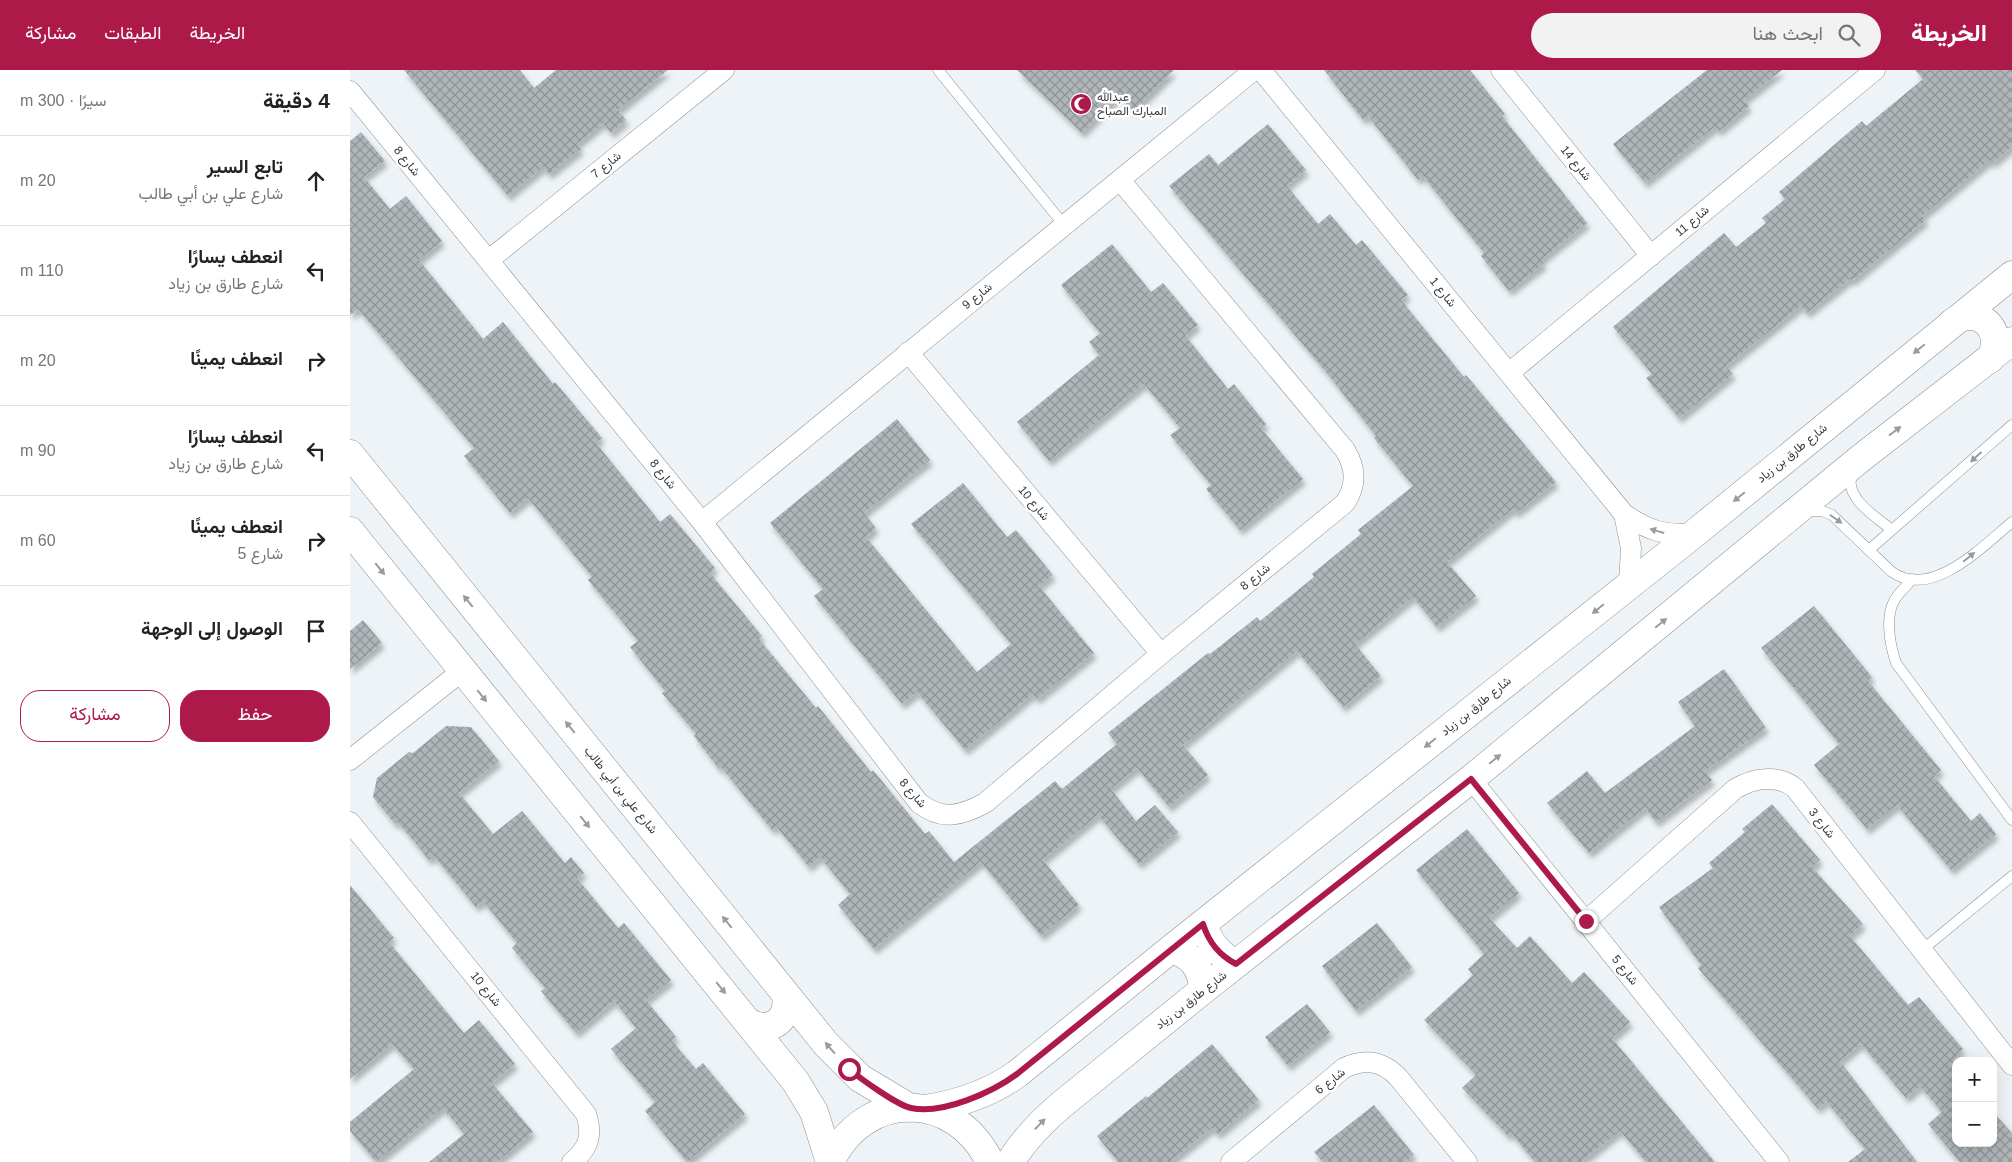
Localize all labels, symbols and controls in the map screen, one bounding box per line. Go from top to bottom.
search box [1531,13,1881,58]
text: الخريطة [1911,19,1987,46]
icon: search [1835,21,1863,49]
text: مشاركة [25,23,76,43]
text: الطبقات [104,23,161,43]
text: الخريطة [189,23,245,43]
text: ابحث هنا [1753,23,1823,44]
text: 4 دقيقة [263,89,330,112]
place label: عبدالله المبارك الصباح [1097,90,1167,120]
text: سيرًا · 300 m [20,92,106,109]
mosque icon: عبدالله المبارك الصباح [1069,92,1093,116]
street label: شارع 8 [389,143,423,180]
street label: شارع 14 [1556,143,1594,185]
street label: شارع 7 [588,149,625,183]
text: تابع السير [207,156,283,177]
icon: ahead [302,167,330,195]
text: 20 m [20,172,56,189]
text: شارع علي بن أبي طالب [139,185,283,202]
street label: شارع 11 [1672,203,1713,241]
text: انعطف يسارًا [188,246,283,267]
icon: left [302,257,330,285]
text: 110 m [20,262,63,279]
street label: شارع 1 [1425,274,1459,311]
text: شارع طارق بن زياد [168,275,283,292]
street label: شارع 9 [959,280,996,314]
one-way arrow [1913,344,1926,355]
icon: right [302,347,330,375]
text: انعطف يمينًا [190,348,283,369]
text: 20 m [20,352,56,369]
street label: شارع طارق بن زياد [1754,420,1831,487]
text: انعطف يسارًا [188,426,283,447]
one-way arrow [1888,426,1901,437]
icon: left [302,437,330,465]
text: 90 m [20,442,56,459]
one-way arrow [1969,452,1982,463]
text: شارع طارق بن زياد [168,455,283,472]
street label: شارع 8 [645,456,679,493]
street label: شارع 10 [1014,483,1052,524]
one-way arrow [1733,491,1746,502]
one-way arrow [1829,514,1843,524]
text: انعطف يمينًا [190,516,283,537]
one-way arrow [1650,526,1665,534]
icon: right [302,527,330,555]
text: 60 m [20,532,56,549]
text: شارع 5 [237,545,283,562]
one-way arrow [1963,552,1976,563]
street label: شارع 8 [1237,561,1274,595]
one-way arrow [375,562,386,575]
one-way arrow [463,595,474,608]
one-way arrow [1592,603,1605,614]
icon: arrive [302,617,330,645]
one-way arrow [1654,617,1667,628]
text: الوصول إلى الوجهة [141,618,283,639]
street label: شارع طارق بن زياد [1438,673,1515,740]
one-way arrow [477,689,488,702]
button: مشاركة [20,690,170,742]
button: حفظ [180,690,330,742]
one-way arrow [565,721,576,734]
one-way arrow [1424,737,1437,748]
street label: شارع علي بن أبي طالب [579,744,661,838]
one-way arrow [1488,754,1501,765]
street label: شارع 8 [895,776,929,812]
street label: شارع 3 [1804,805,1838,842]
one-way arrow [579,815,591,827]
route end [1575,910,1598,933]
one-way arrow [722,916,733,929]
street label: شارع 5 [1607,952,1641,989]
street label: شارع طارق بن زياد [1153,968,1230,1034]
street label: شارع 10 [466,969,504,1011]
one-way arrow [715,982,726,995]
one-way arrow [824,1042,835,1055]
map controls [1952,1057,1997,1147]
button: + [1952,1057,1997,1102]
route start [838,1058,861,1081]
street label: شارع 6 [1312,1065,1349,1099]
button: − [1952,1102,1997,1147]
one-way arrow [1034,1118,1046,1130]

